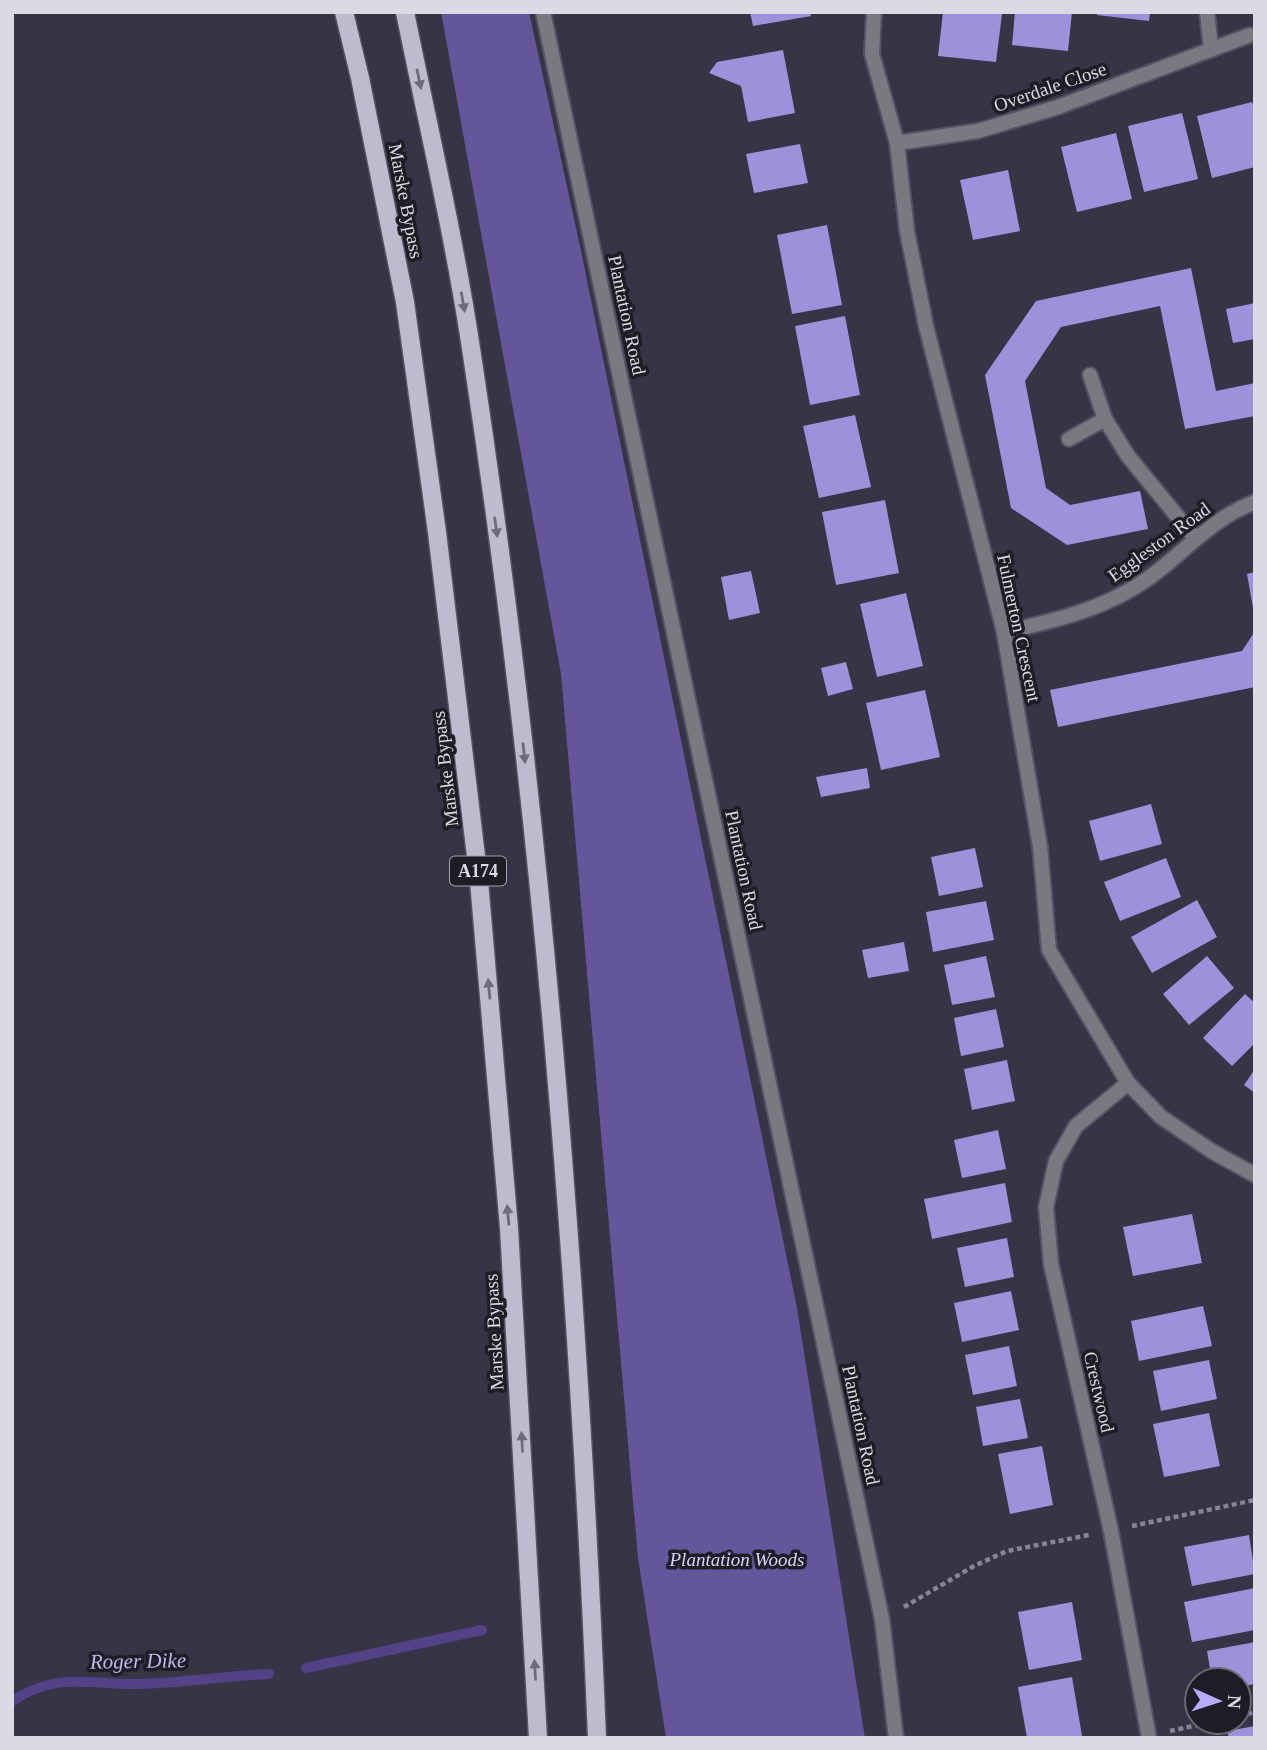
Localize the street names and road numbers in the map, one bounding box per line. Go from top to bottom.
street label: Overdale Close [991,58,1109,116]
street label: Marske Bypass [385,142,427,260]
street label: Plantation Road [604,253,650,377]
street label: Eggleston Road [1104,498,1214,586]
street label: Fulmerton Crescent [993,552,1045,704]
street label: Marske Bypass [427,710,463,828]
street label: Plantation Road [721,808,767,932]
road number: A174 [450,856,506,886]
street label: Marske Bypass [480,1273,508,1391]
street label: Crestwood [1080,1350,1119,1435]
street label: Plantation Road [838,1363,884,1487]

